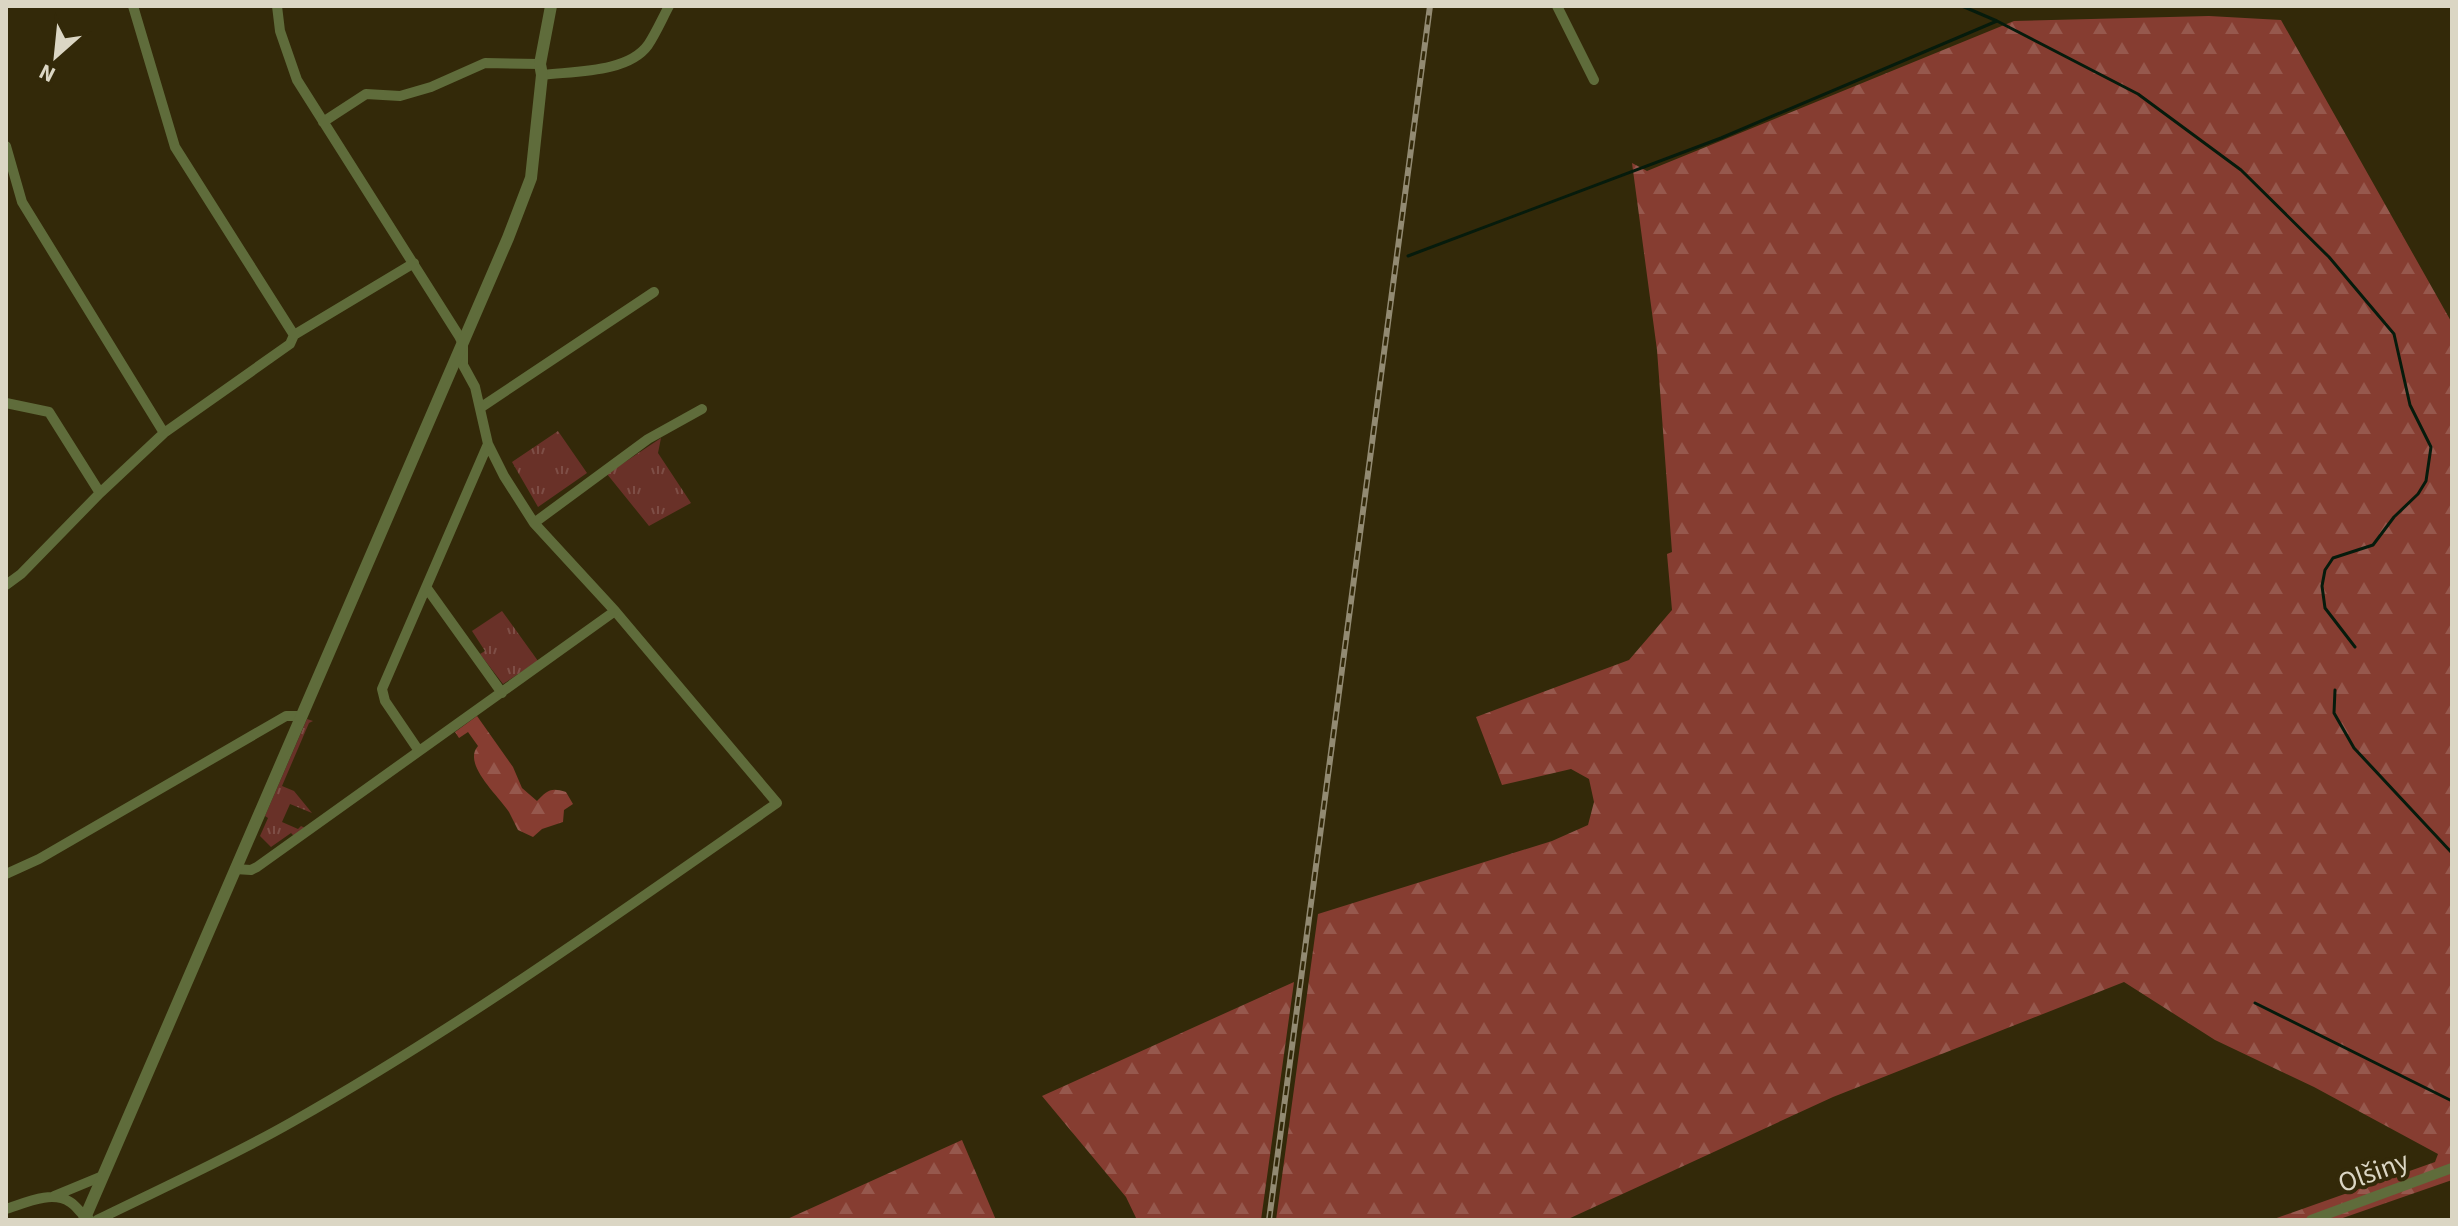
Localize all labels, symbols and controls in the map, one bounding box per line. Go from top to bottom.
north arrow [16,16,96,96]
text: N [34,55,61,91]
street label: Olšiny [2332,1141,2414,1203]

